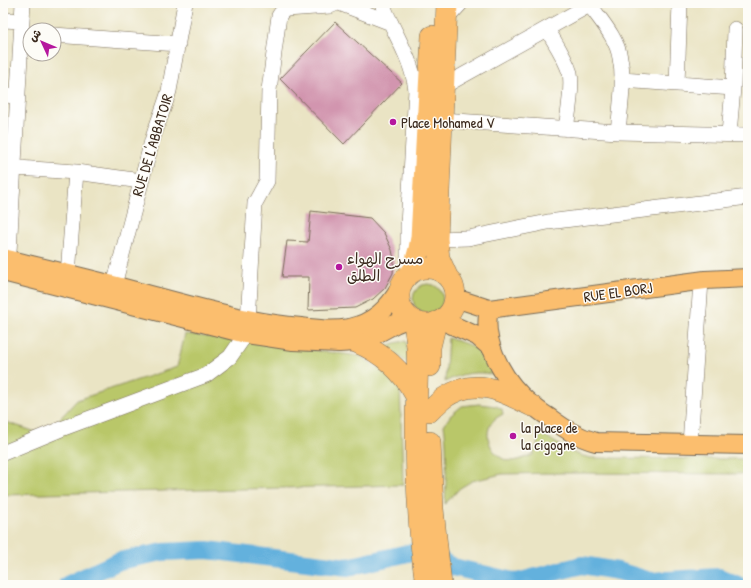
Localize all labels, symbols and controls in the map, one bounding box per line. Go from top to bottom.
north arrow [22,22,62,62]
text: ش [26,26,44,44]
street label: RUE DE L'ABBATOIR [126,91,178,199]
place label: Place Mohamed V [401,112,495,133]
marker: Place Mohamed V [388,117,398,127]
place label: مسرح الهواء الطلق [347,248,423,286]
marker: مسرح الهواء الطلق [334,262,344,272]
street label: RUE EL BORJ [582,277,654,307]
place label: la place de la cigogne [521,417,578,455]
marker: la place de la cigogne [508,431,518,441]

